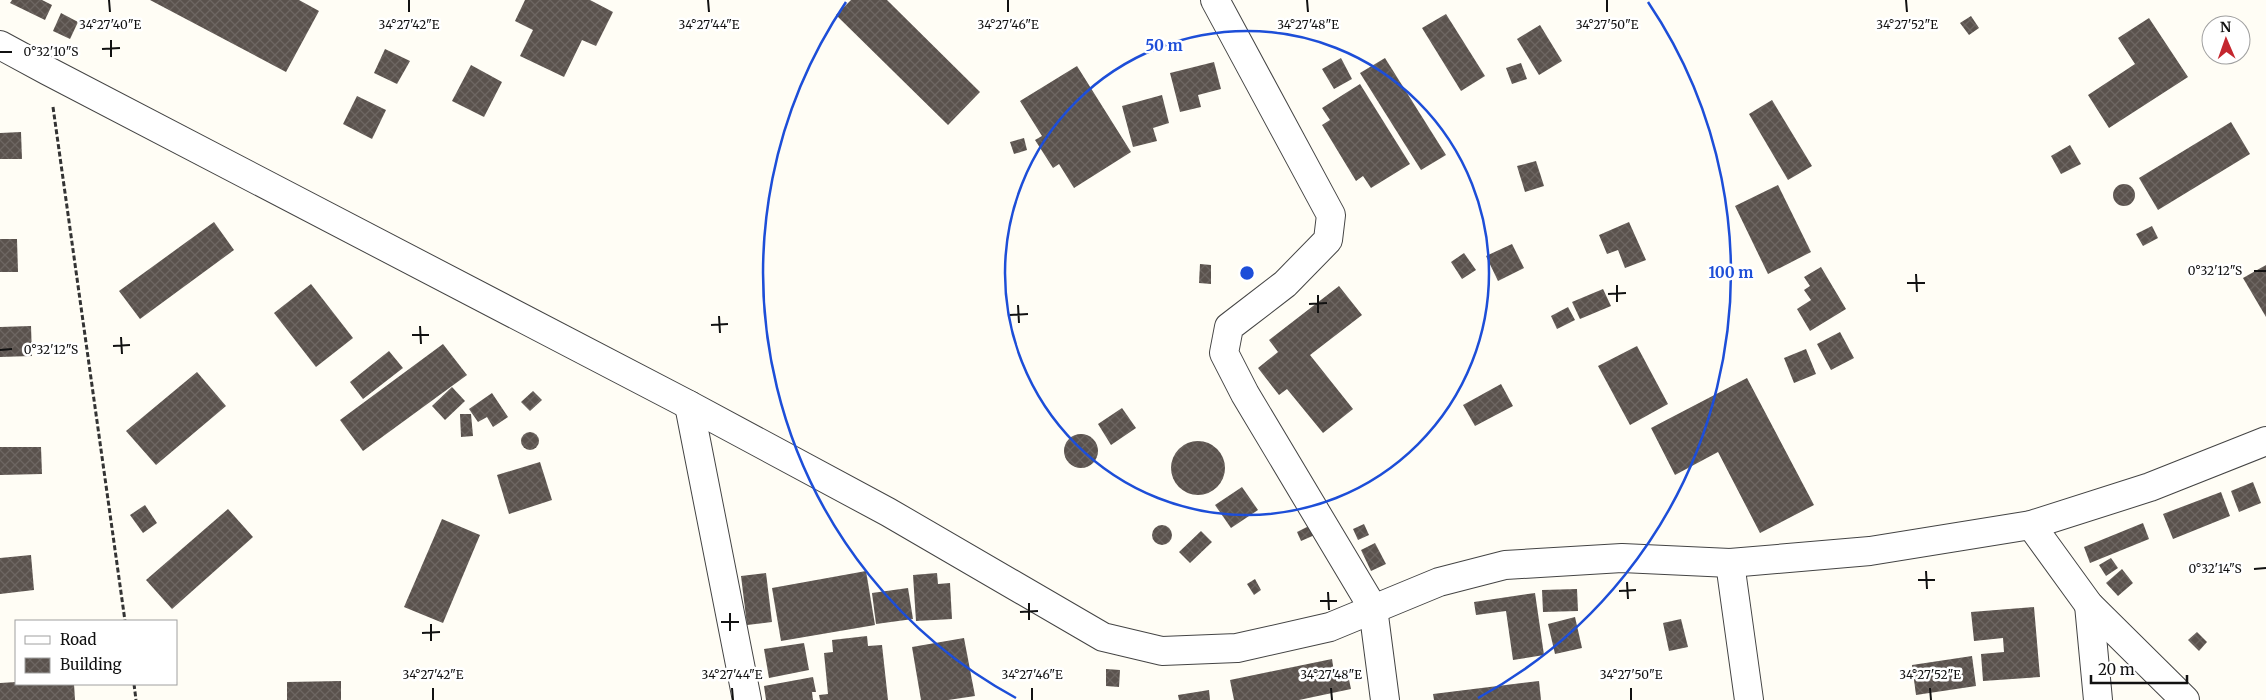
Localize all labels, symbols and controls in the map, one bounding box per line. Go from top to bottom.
north arrow [2201,15,2251,65]
text: 34°27'40"E [79,17,141,32]
text: 34°27'42"E [379,17,440,32]
text: 34°27'44"E [679,17,740,32]
text: 34°27'46"E [977,17,1039,32]
text: 34°27'48"E [1277,17,1339,32]
text: 34°27'50"E [1576,17,1639,32]
text: 34°27'52"E [1876,17,1938,32]
text: N [2220,18,2231,36]
text: 50 m [1145,36,1183,55]
text: 0°32'10"S [24,44,78,59]
text: 100 m [1709,263,1753,282]
text: 0°32'12"S [2188,263,2242,278]
centre of rings [1238,264,1256,282]
text: 0°32'12"S [24,342,78,357]
text: 0°32'14"S [2188,561,2242,576]
legend [15,620,178,685]
text: Road [60,630,96,649]
scale bar [2091,652,2187,684]
text: Building [60,655,122,674]
text: 20 m [2098,660,2135,679]
text: 34°27'42"E [403,667,464,682]
text: 34°27'44"E [702,667,763,682]
text: 34°27'46"E [1001,667,1063,682]
text: 34°27'48"E [1300,667,1362,682]
text: 34°27'50"E [1600,667,1663,682]
text: 34°27'52"E [1899,667,1961,682]

